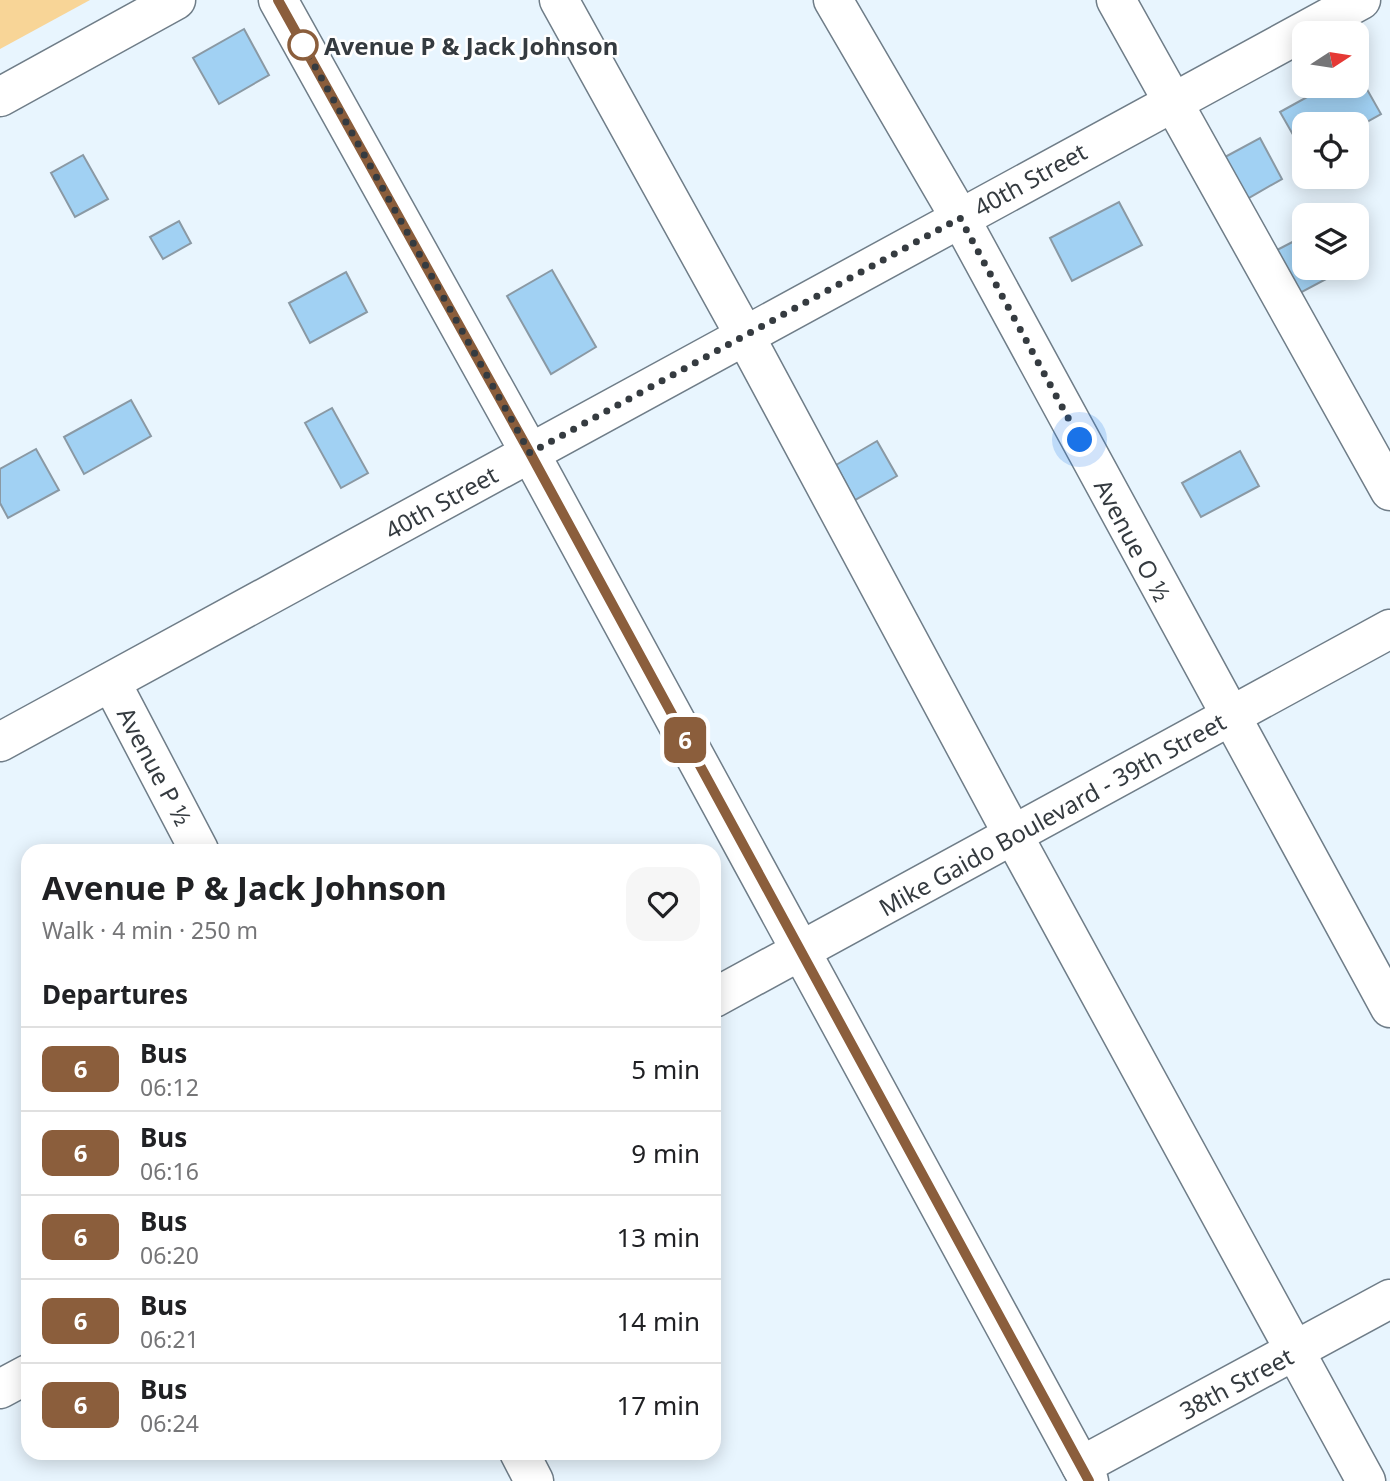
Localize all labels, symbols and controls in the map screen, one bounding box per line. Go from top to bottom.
north arrow [1292,21,1368,98]
map controls [1292,21,1369,280]
place label: Avenue P & Jack Johnson [324,29,618,62]
marker: Avenue P & Jack Johnson [288,30,318,60]
button: locate [1292,112,1369,189]
street label: 40th Street [968,134,1093,224]
button: layers [1292,203,1369,280]
your location [1062,422,1097,457]
street label: 40th Street [379,457,504,547]
street label: Avenue O ½ [1087,473,1179,607]
street label: Avenue P ½ [110,701,200,831]
street label: Mike Gaido Boulevard - 39th Street [873,704,1232,923]
line badge: 6 [662,717,708,763]
text: 6 [678,723,692,756]
text: Avenue P & Jack Johnson [42,865,447,910]
button: heart [626,867,700,941]
text: Walk · 4 min · 250 m [42,914,258,946]
text: Departures [42,976,188,1012]
text: Bus [140,1035,187,1071]
text: 5 min [631,1051,700,1087]
text: 6 [74,1052,87,1085]
text: 06:12 [140,1071,199,1103]
text: Bus [140,1119,187,1155]
text: 9 min [631,1135,700,1171]
text: 6 [74,1136,87,1169]
text: 06:16 [140,1155,199,1187]
text: Bus [140,1203,187,1239]
text: 13 min [616,1219,700,1255]
text: 6 [74,1220,87,1253]
text: 06:20 [140,1239,199,1271]
text: Bus [140,1287,187,1323]
text: 14 min [616,1303,700,1339]
text: 6 [74,1304,87,1337]
text: 06:21 [140,1323,199,1355]
street label: 38th Street [1173,1339,1299,1427]
text: Bus [140,1371,187,1407]
text: 17 min [616,1387,700,1423]
text: 6 [74,1388,87,1421]
text: 06:24 [140,1407,199,1439]

